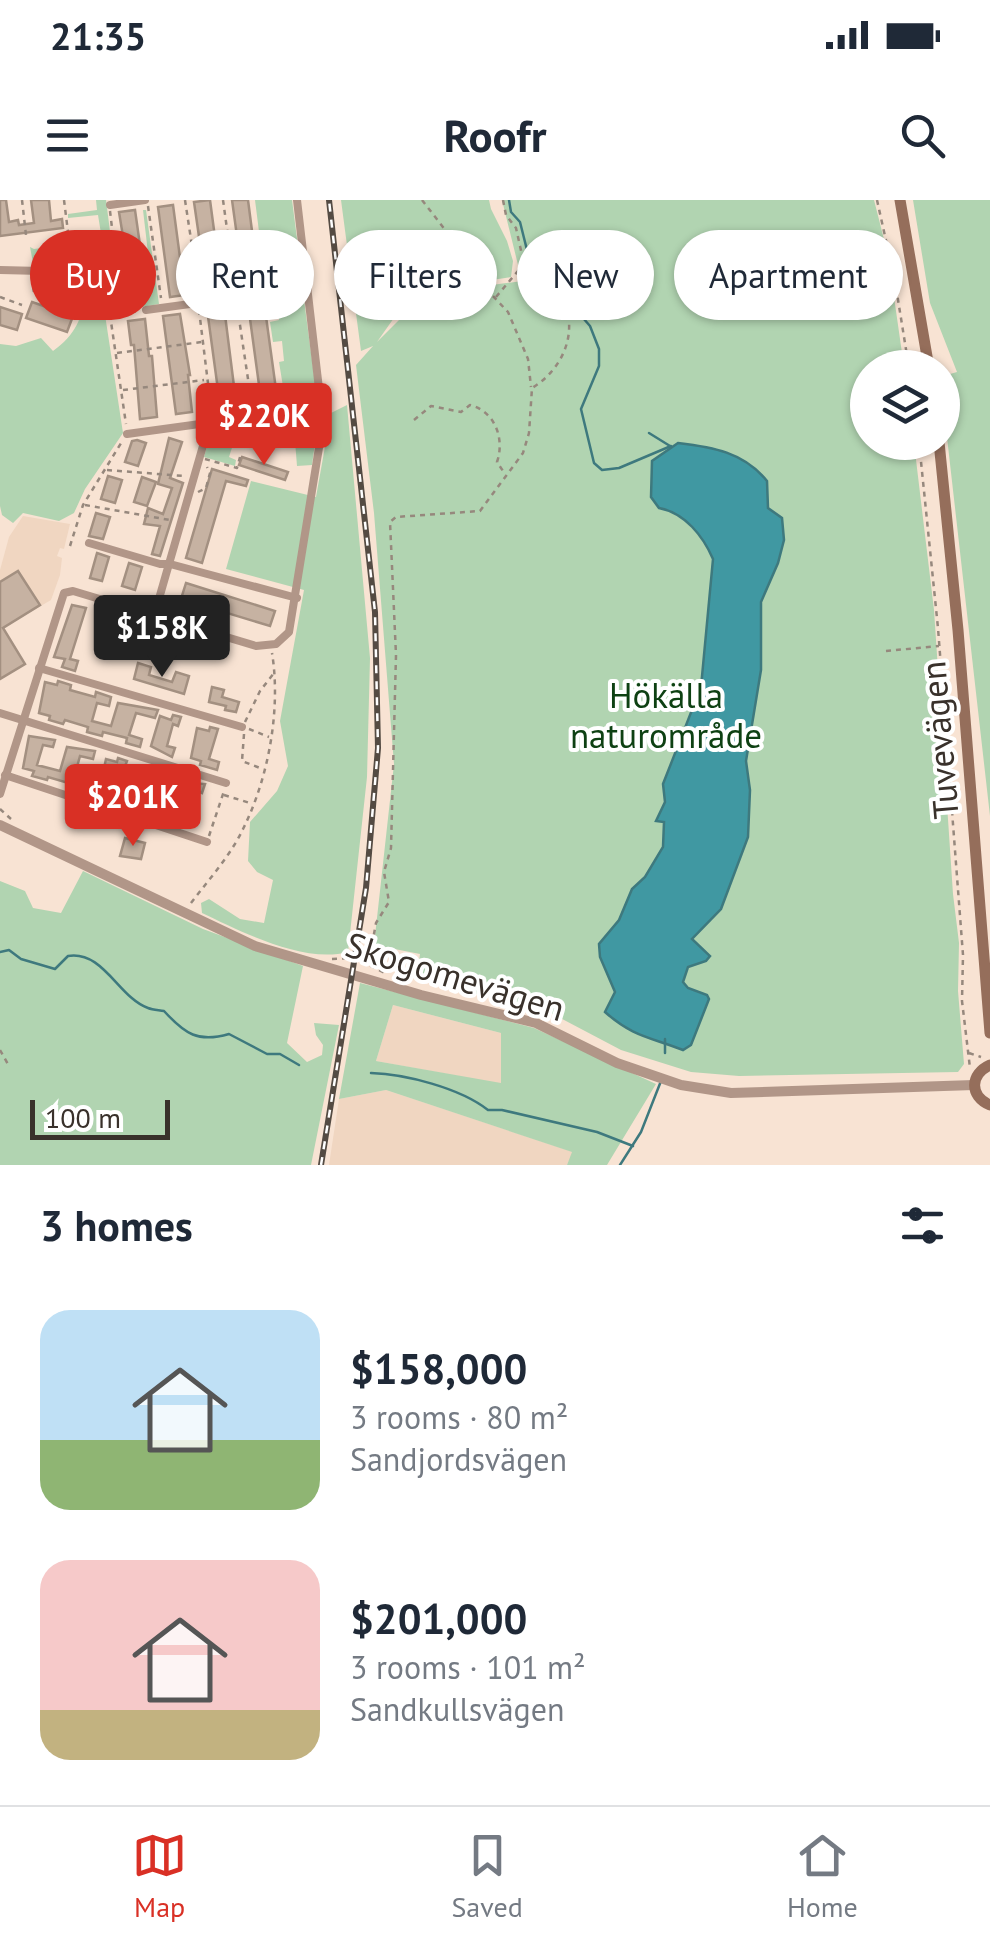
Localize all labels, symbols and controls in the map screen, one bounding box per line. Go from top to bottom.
text: 21:35 [50,11,146,60]
text: Roofr [444,106,546,164]
icon: menu [40,108,95,163]
icon: search [895,108,950,163]
chip: Buy [30,230,156,320]
chip: Rent [176,230,314,320]
chip: Filters [334,230,497,320]
chip: New [517,230,654,320]
chip: Apartment [674,230,903,320]
map controls [850,350,960,460]
button: layers [850,350,960,460]
pin: $220K [194,383,334,468]
text: $220K [218,394,310,436]
pin: $158K [92,595,232,680]
text: $158K [116,606,208,648]
street label: Tuvevägen [909,659,969,821]
park label: Hökälla naturområde [570,672,762,758]
pin: $201K [63,764,203,849]
text: $201K [87,775,179,817]
street label: Skogomevägen [340,921,570,1031]
scale bar [30,1095,170,1140]
text: 100 m [45,1099,121,1136]
text: 3 homes [40,1198,193,1253]
icon: filters [895,1198,950,1253]
text: $158,000 [350,1341,527,1396]
icon: home [120,1350,240,1470]
text: 3 rooms · 80 m² [350,1396,568,1438]
text: Sandjordsvägen [350,1438,567,1480]
text: $201,000 [350,1591,527,1646]
icon: home [120,1600,240,1720]
text: 3 rooms · 101 m² [350,1646,586,1688]
text: Sandkullsvägen [350,1688,565,1730]
tab: Map [132,1828,187,1925]
tab: Saved [451,1828,523,1925]
tab: Home [787,1828,858,1925]

